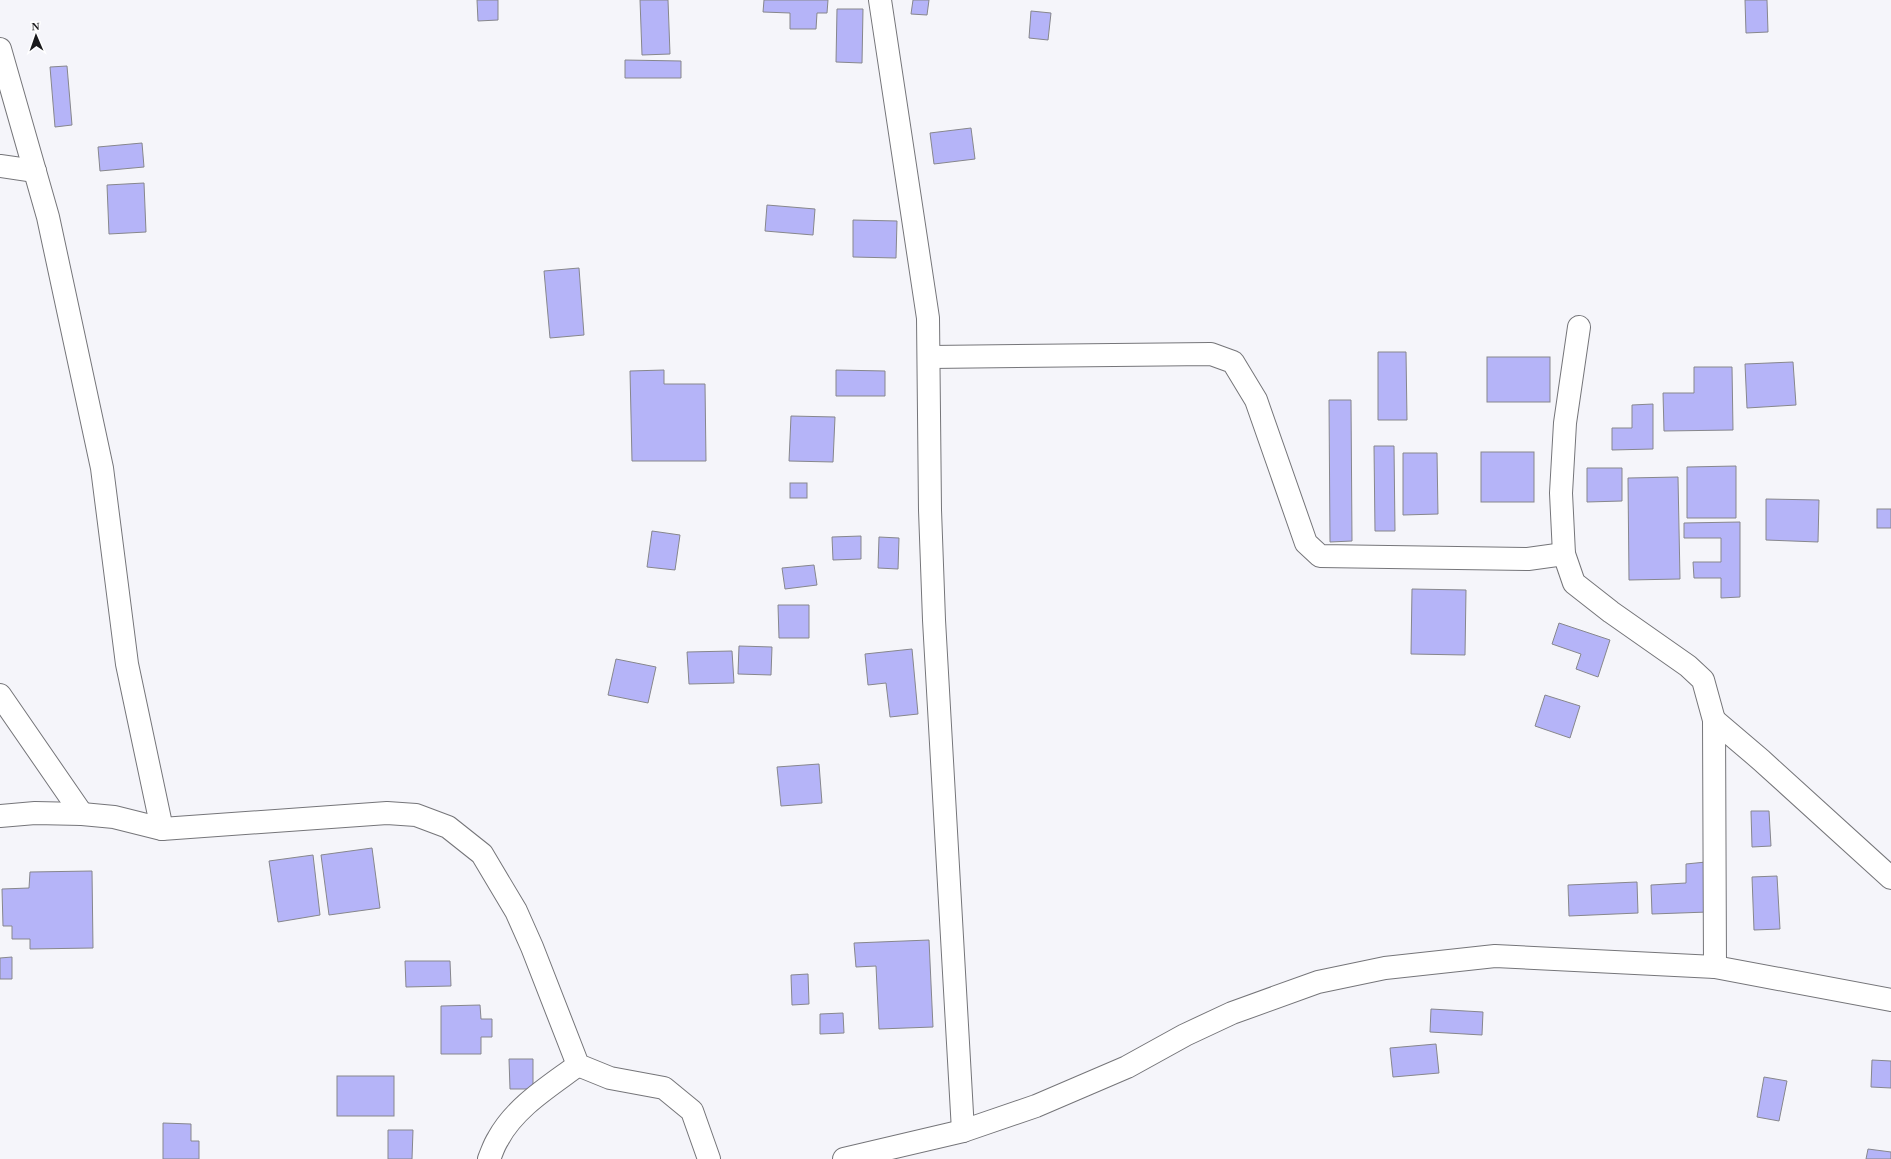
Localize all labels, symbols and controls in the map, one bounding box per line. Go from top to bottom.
north arrow [16,16,56,56]
text: N [31,20,40,32]

